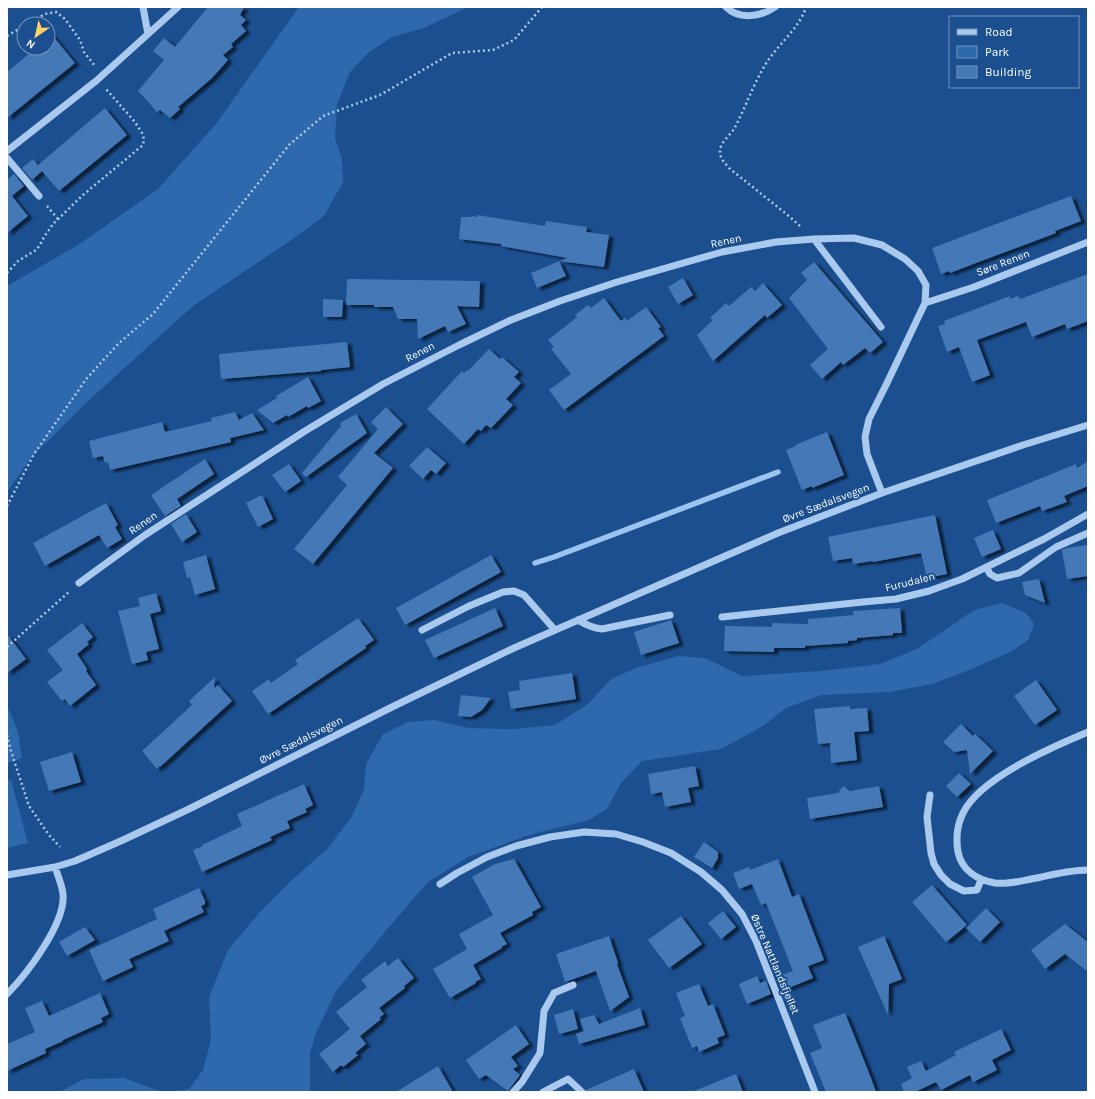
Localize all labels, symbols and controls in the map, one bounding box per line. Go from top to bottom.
north arrow [16,16,56,56]
legend [949,16,1079,88]
text: Road [985,25,1013,39]
text: N [24,36,38,51]
text: Park [985,45,1010,59]
text: Building [985,65,1032,79]
street label: Renen [709,231,743,251]
street label: Søre Renen [974,247,1032,279]
street label: Renen [403,339,437,365]
street label: Øvre Sædalsvegen [781,480,871,526]
street label: Renen [126,509,160,537]
street label: Furudalen [884,570,936,594]
street label: Øvre Sædalsvegen [257,713,345,767]
street label: Østre Nattlandsfjellet [748,912,802,1016]

